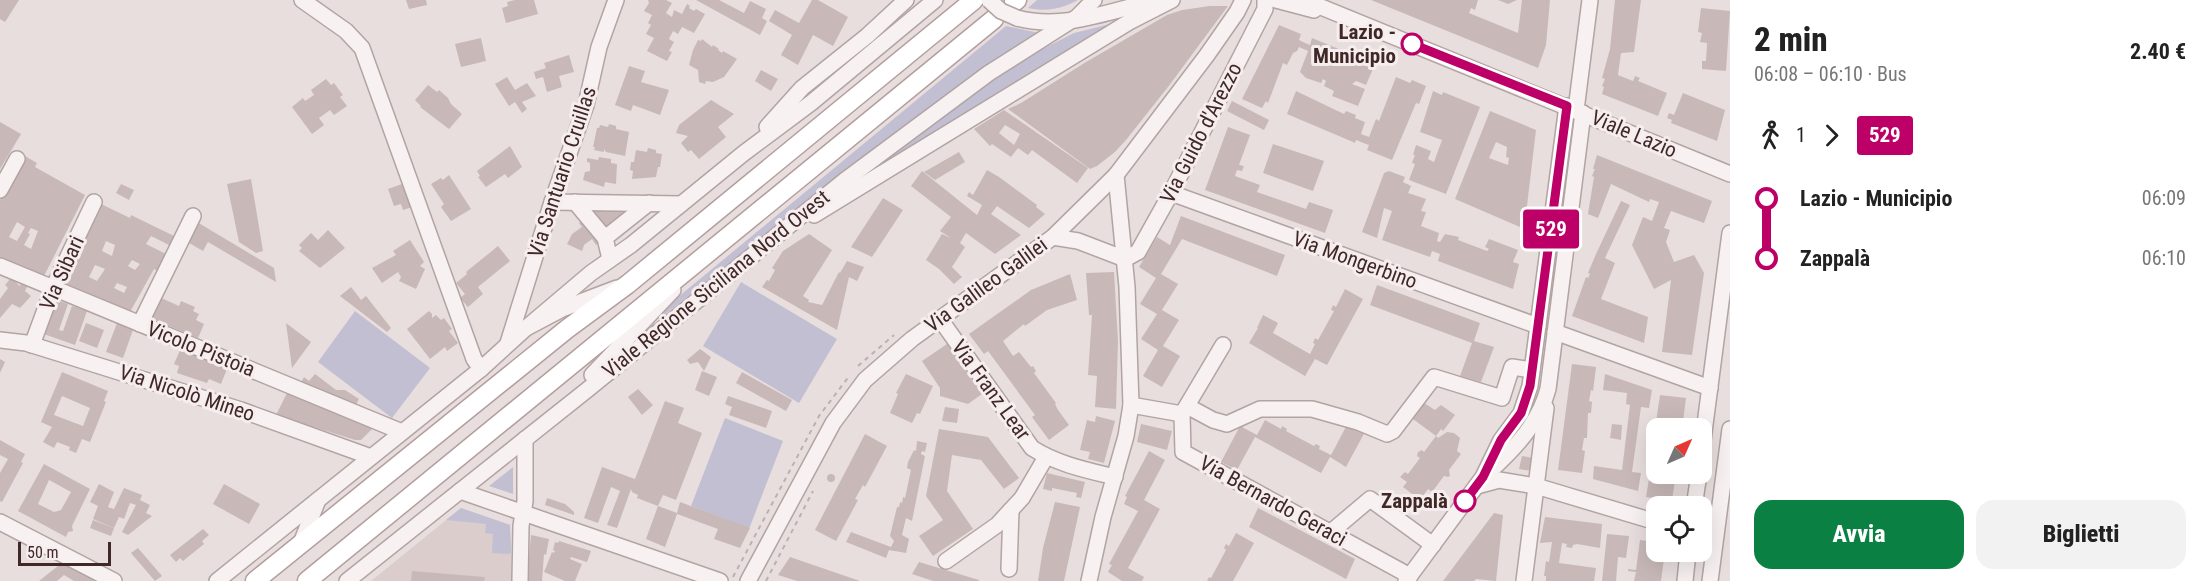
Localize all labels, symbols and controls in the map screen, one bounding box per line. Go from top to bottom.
place label: Lazio - Municipio [1313,20,1396,68]
text: 2 min [1754,20,1828,59]
marker: Lazio - Municipio [1401,33,1423,55]
text: 2.40 € [2130,39,2186,64]
street label: Via Guido d'Arezzo [1155,59,1247,207]
text: 06:08 – 06:10 · Bus [1754,62,1907,86]
street label: Via Santuario Cruillas [523,84,601,260]
street label: Viale Lazio [1588,105,1680,163]
icon: walk [1754,119,1787,152]
icon: forward [1815,119,1848,152]
text: 1 [1796,123,1806,147]
text: 529 [1869,123,1901,147]
street label: Viale Regione Siciliana Nord Ovest [598,185,834,383]
text: Lazio - Municipio [1800,186,1952,211]
text: 06:09 [2142,186,2186,210]
line badge: 529 [1516,210,1586,248]
text: 529 [1535,217,1567,241]
street label: Via Mongerbino [1290,226,1420,294]
street label: Via Sibari [35,232,89,314]
street label: Via Galileo Galilei [920,233,1052,337]
text: Zappalà [1800,246,1870,271]
text: 06:10 [2142,246,2186,270]
street label: Vicolo Pistoia [143,316,259,382]
street label: Via Franz Lear [947,335,1035,445]
street label: Via Nicolò Mineo [116,360,258,426]
north arrow [1646,418,1712,484]
map controls [1646,418,1712,562]
street label: Via Bernardo Geraci [1195,451,1351,551]
place label: Zappalà [1381,489,1448,513]
marker: Zappalà [1454,490,1476,512]
button: locate [1646,496,1712,562]
button: Avvia [1754,500,1964,569]
button: Biglietti [1976,500,2186,569]
scale bar [18,539,111,566]
text: 50 m [27,543,59,562]

